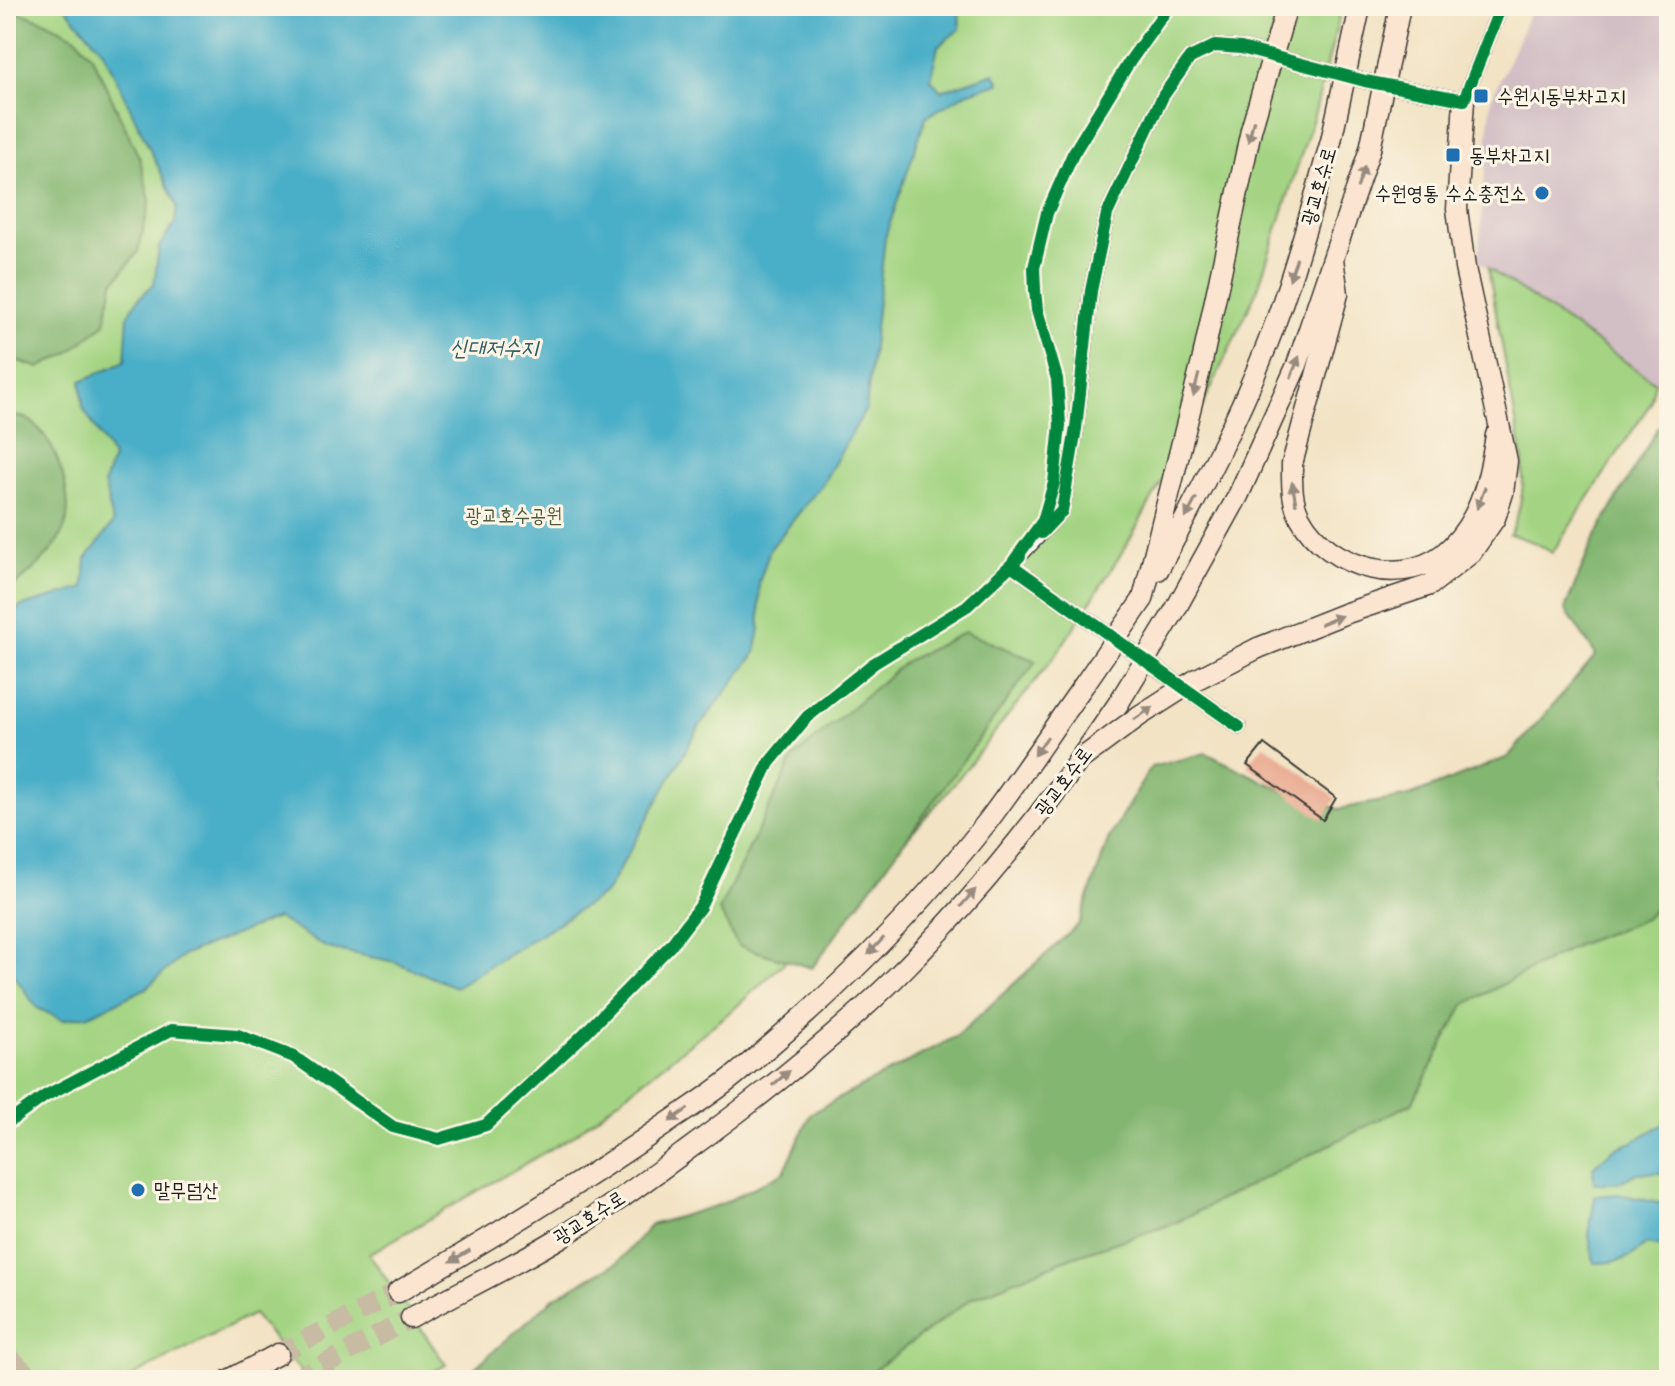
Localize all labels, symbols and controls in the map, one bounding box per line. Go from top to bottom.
place label: 수원시동부차고지 [1497,80,1626,110]
marker: 수원시동부차고지 [1472,87,1490,105]
one-way arrow [1245,119,1257,144]
place label: 동부차고지 [1469,139,1549,169]
street label: 광교호수로 [1292,143,1343,229]
marker: 동부차고지 [1444,146,1462,164]
one-way arrow [1355,165,1367,189]
place label: 수원영통 수소충전소 [1375,177,1526,207]
marker: 수원영통 수소충전소 [1533,184,1551,202]
one-way arrow [1286,258,1298,282]
water label: 신대저수지 [450,329,541,362]
one-way arrow [1289,355,1302,379]
one-way arrow [1190,373,1202,398]
one-way arrow [1287,480,1300,505]
one-way arrow [1474,487,1487,511]
one-way arrow [1185,497,1198,520]
park label: 광교호수공원 [466,499,562,529]
one-way arrow [1319,613,1343,626]
one-way arrow [1134,706,1155,721]
one-way arrow [1034,735,1049,756]
street label: 광교호수로 [1026,739,1098,822]
one-way arrow [959,888,976,908]
one-way arrow [868,937,886,956]
one-way arrow [771,1070,791,1087]
one-way arrow [668,1107,689,1122]
place label: 말무덤산 [154,1174,218,1204]
marker: 말무덤산 [129,1181,147,1199]
street label: 광교호수로 [547,1182,630,1251]
one-way arrow [449,1249,471,1263]

